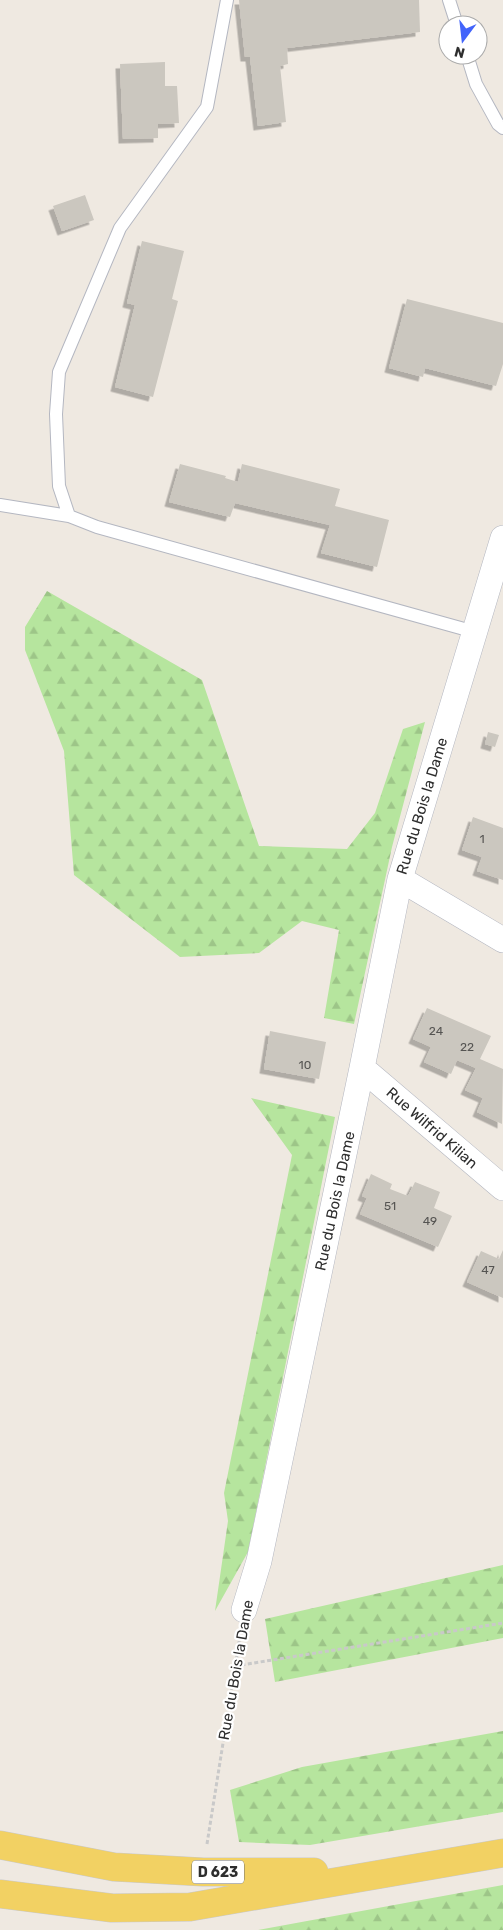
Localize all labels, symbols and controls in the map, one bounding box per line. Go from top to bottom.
north arrow [438,15,488,65]
text: N [453,43,467,62]
street label: Rue du Bois la Dame [393,735,451,877]
house number: 1 [479,832,485,846]
house number: 24 [429,1024,444,1038]
house number: 22 [460,1040,474,1054]
house number: 10 [299,1058,311,1072]
street label: Rue Wilfrid Kilian [383,1083,481,1173]
street label: Rue du Bois la Dame [311,1130,359,1272]
house number: 51 [384,1199,396,1213]
house number: 49 [423,1214,437,1228]
house number: 47 [481,1263,495,1277]
street label: Rue du Bois la Dame [215,1598,257,1742]
road number: D 623 [192,1860,244,1884]

